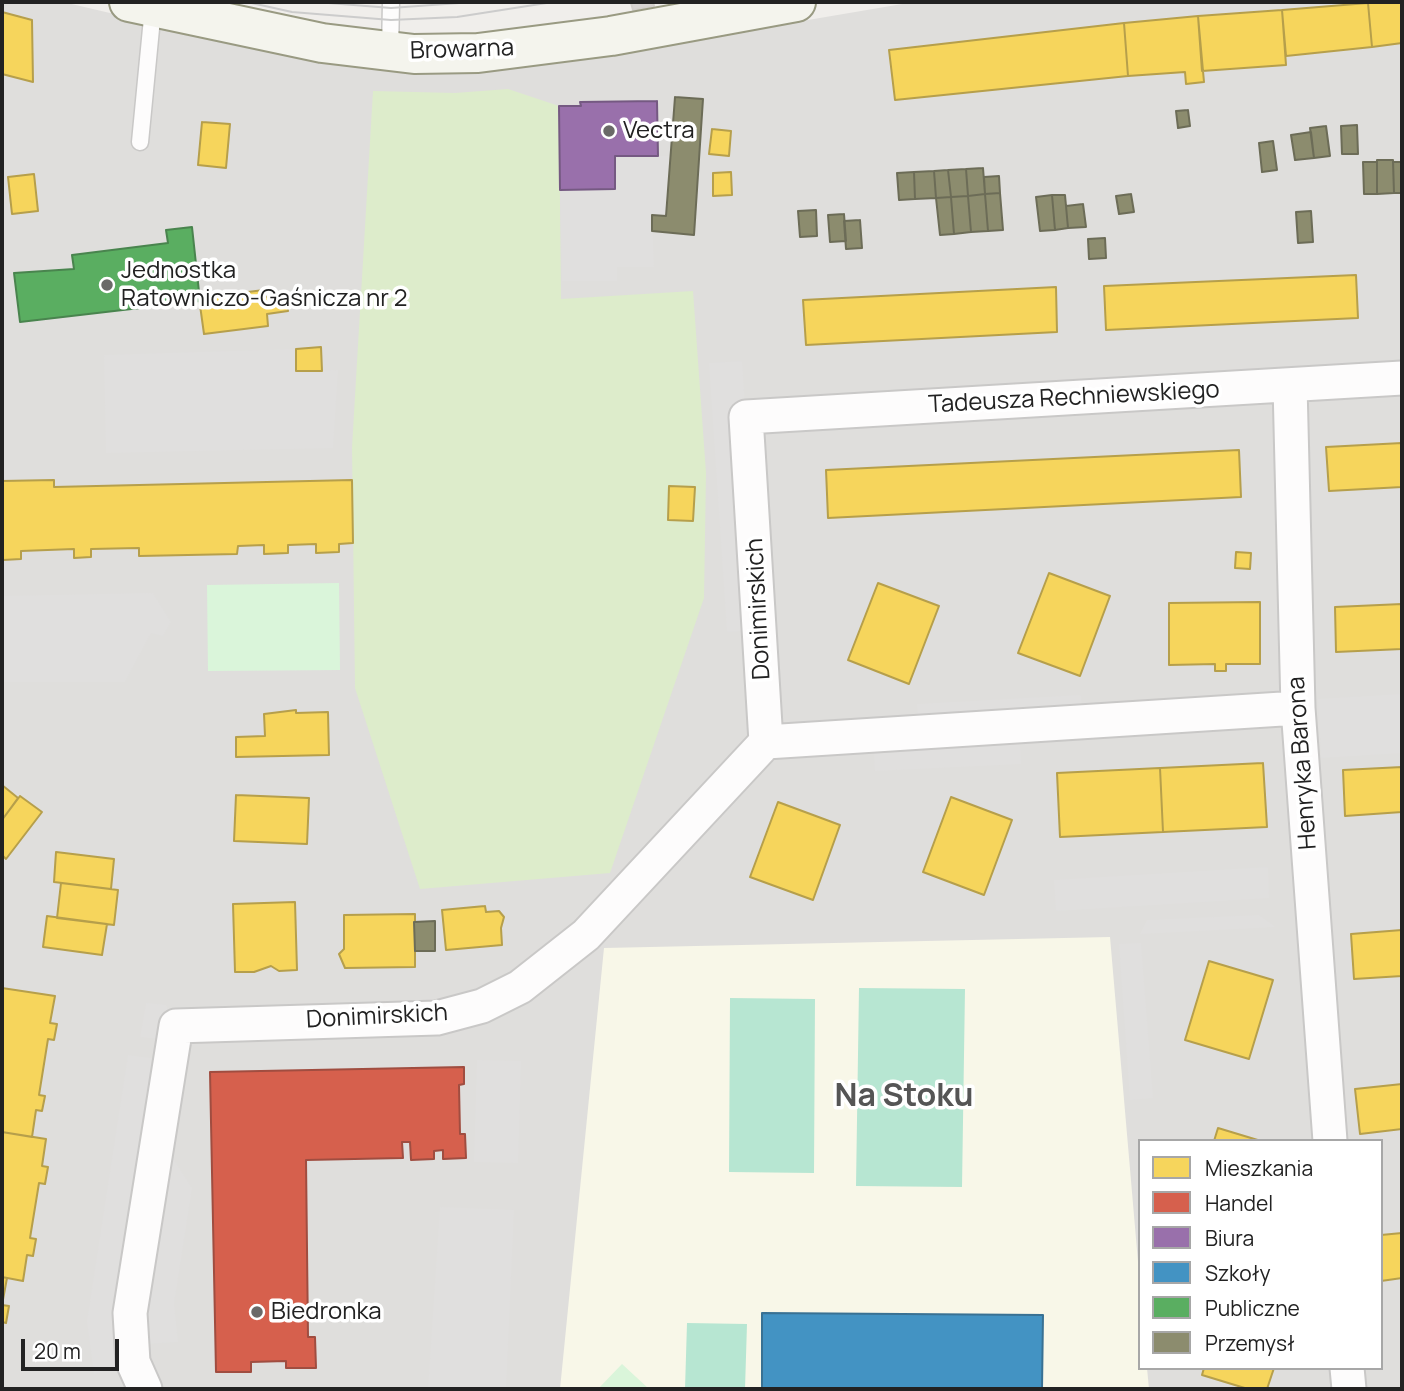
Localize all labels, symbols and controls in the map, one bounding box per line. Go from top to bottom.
street label: Browarna [409,34,515,66]
place label: Vectra [623,117,694,145]
marker: Vectra [601,123,617,139]
place label: Jednostka Ratowniczo-Gaśnicza nr 2 [121,257,407,313]
marker: Jednostka Ratowniczo-Gaśnicza nr 2 [99,277,115,293]
street label: Tadeusza Rechniewskiego [928,376,1220,420]
street label: Donimirskich [741,537,777,681]
street label: Henryka Barona [1283,675,1323,851]
street label: Donimirskich [305,999,449,1035]
district label: Na Stoku [835,1078,973,1116]
legend [1138,1139,1383,1370]
text: Mieszkania [1205,1154,1313,1182]
text: Handel [1205,1189,1273,1217]
text: Biura [1205,1224,1254,1252]
text: Szkoły [1205,1259,1271,1287]
text: Publiczne [1205,1294,1300,1322]
place label: Biedronka [271,1298,382,1326]
marker: Biedronka [249,1304,265,1320]
scale bar [24,1324,122,1368]
text: Przemysł [1205,1329,1295,1357]
text: 20 m [34,1337,81,1365]

